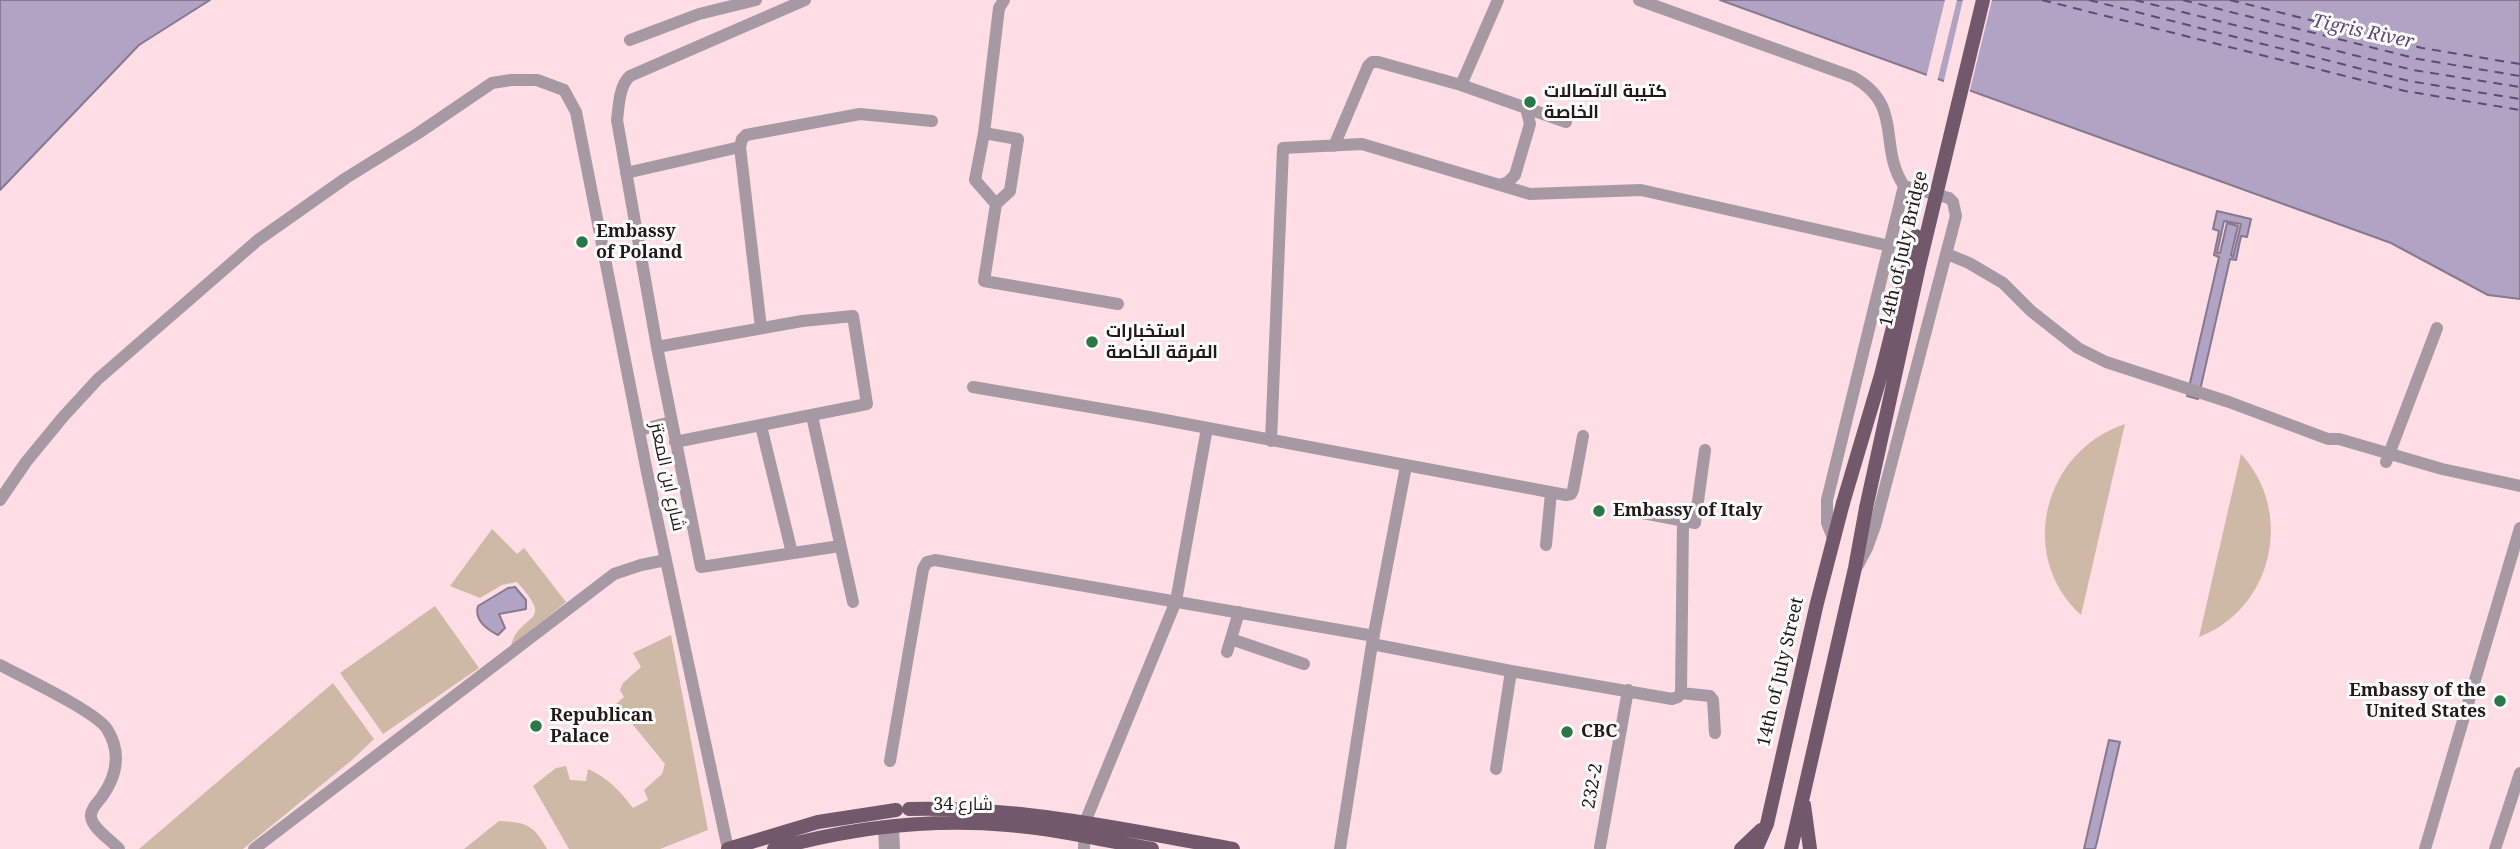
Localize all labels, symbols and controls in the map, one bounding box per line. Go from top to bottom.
water label: Tigris River [2310,10,2416,54]
place label: كتيبة الاتصالات الخاصة [1544,81,1667,124]
marker: كتيبة الاتصالات الخاصة [1522,94,1538,110]
street label: 14th of July Bridge [1876,169,1932,329]
place label: Embassy of Poland [596,221,682,264]
marker: Embassy of Poland [574,234,590,250]
place label: استخبارات الفرقة الخاصة [1106,321,1218,364]
marker: استخبارات الفرقة الخاصة [1084,334,1100,350]
street label: شارع ابن المعتز [645,421,689,533]
place label: Embassy of Italy [1613,500,1763,522]
marker: Embassy of Italy [1591,503,1607,519]
street label: 14th of July Street [1753,595,1809,749]
place label: Embassy of the United States [2349,680,2486,722]
marker: Embassy of the United States [2492,693,2508,709]
place label: Republican Palace [550,705,653,748]
marker: Republican Palace [528,718,544,734]
place label: CBC [1581,721,1617,743]
marker: CBC [1559,724,1575,740]
street label: 232-2 [1578,762,1608,810]
street label: شارع 34 [933,794,993,816]

